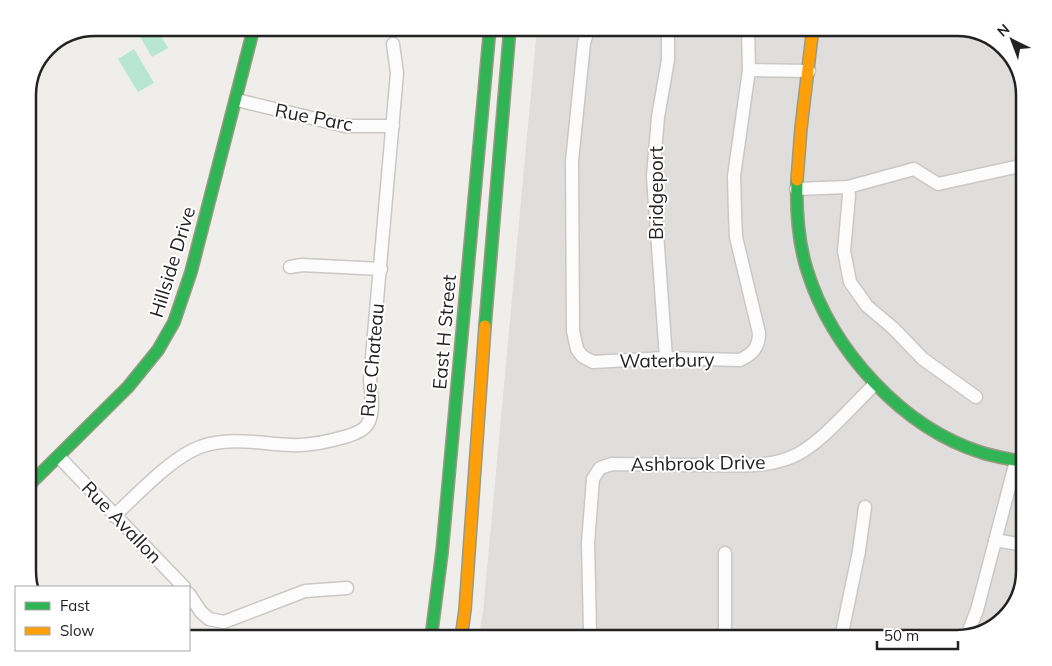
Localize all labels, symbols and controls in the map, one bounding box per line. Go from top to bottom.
north arrow [987,15,1037,65]
text: N [993,20,1013,41]
street label: Rue Parc [273,98,355,136]
street label: Bridgeport [644,146,668,240]
street label: Hillside Drive [144,204,200,320]
street label: East H Street [427,273,461,391]
street label: Rue Chateau [355,302,389,418]
street label: Waterbury [619,347,715,373]
street label: Ashbrook Drive [630,450,766,476]
street label: Rue Avallon [77,476,167,568]
legend [15,586,190,651]
text: Fast [60,596,90,615]
scale bar [877,618,958,650]
text: Slow [60,621,94,640]
text: 50 m [884,626,919,645]

